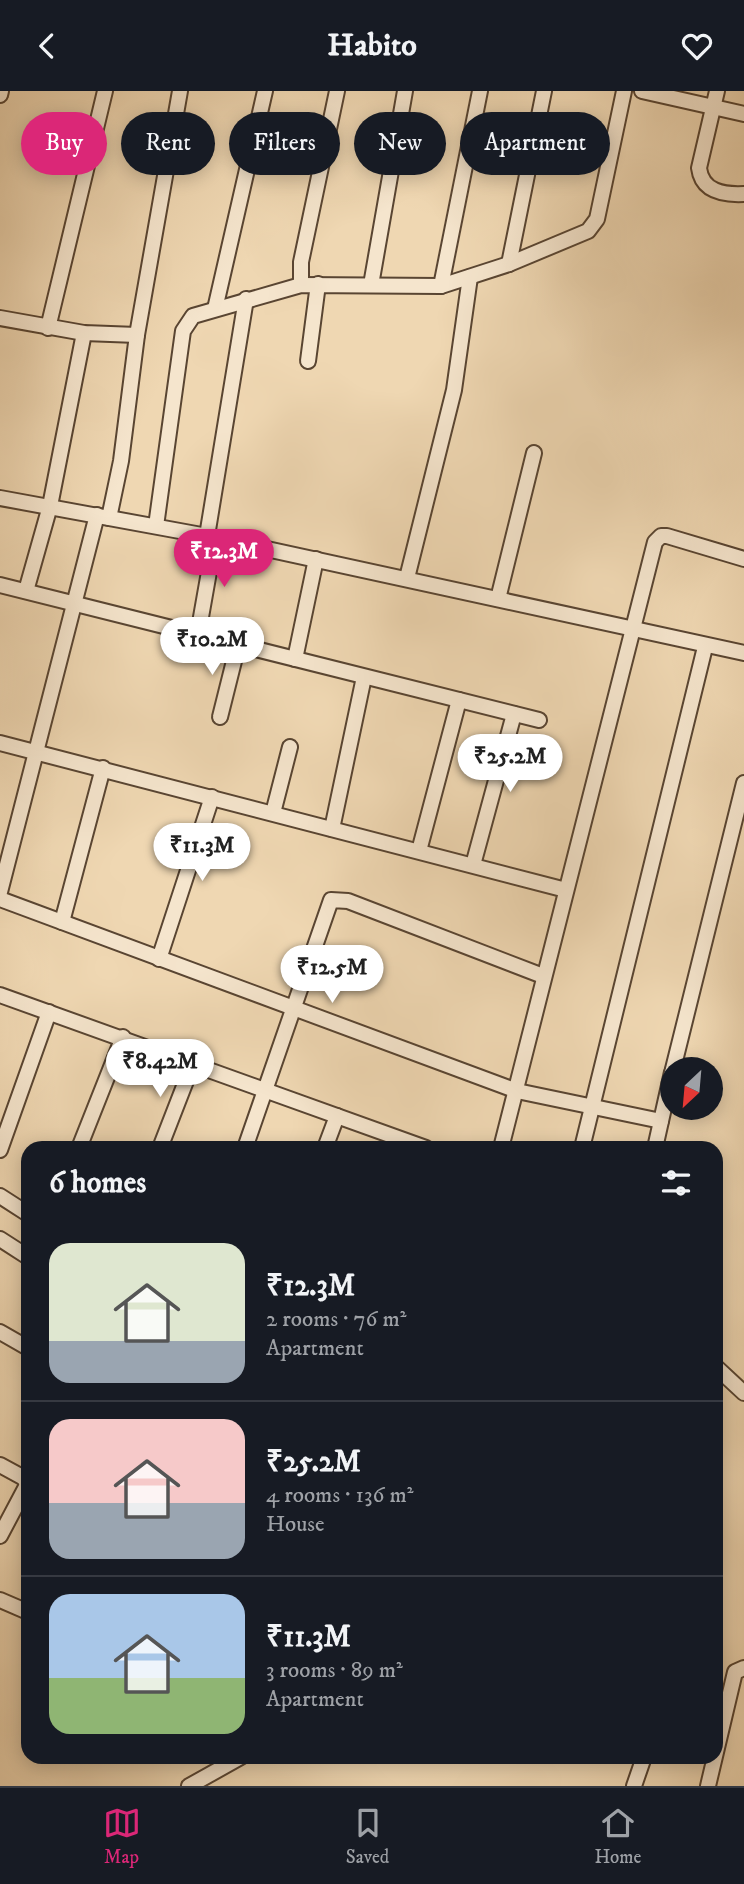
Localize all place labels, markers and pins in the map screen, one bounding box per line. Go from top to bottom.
pin: ₹12.3M [167,529,281,589]
pin: ₹10.2M [155,617,269,677]
pin: ₹25.2M [453,735,567,794]
pin: ₹11.3M [145,823,259,883]
pin: ₹12.5M [275,946,389,1005]
pin: ₹8.42M [103,1039,217,1099]

